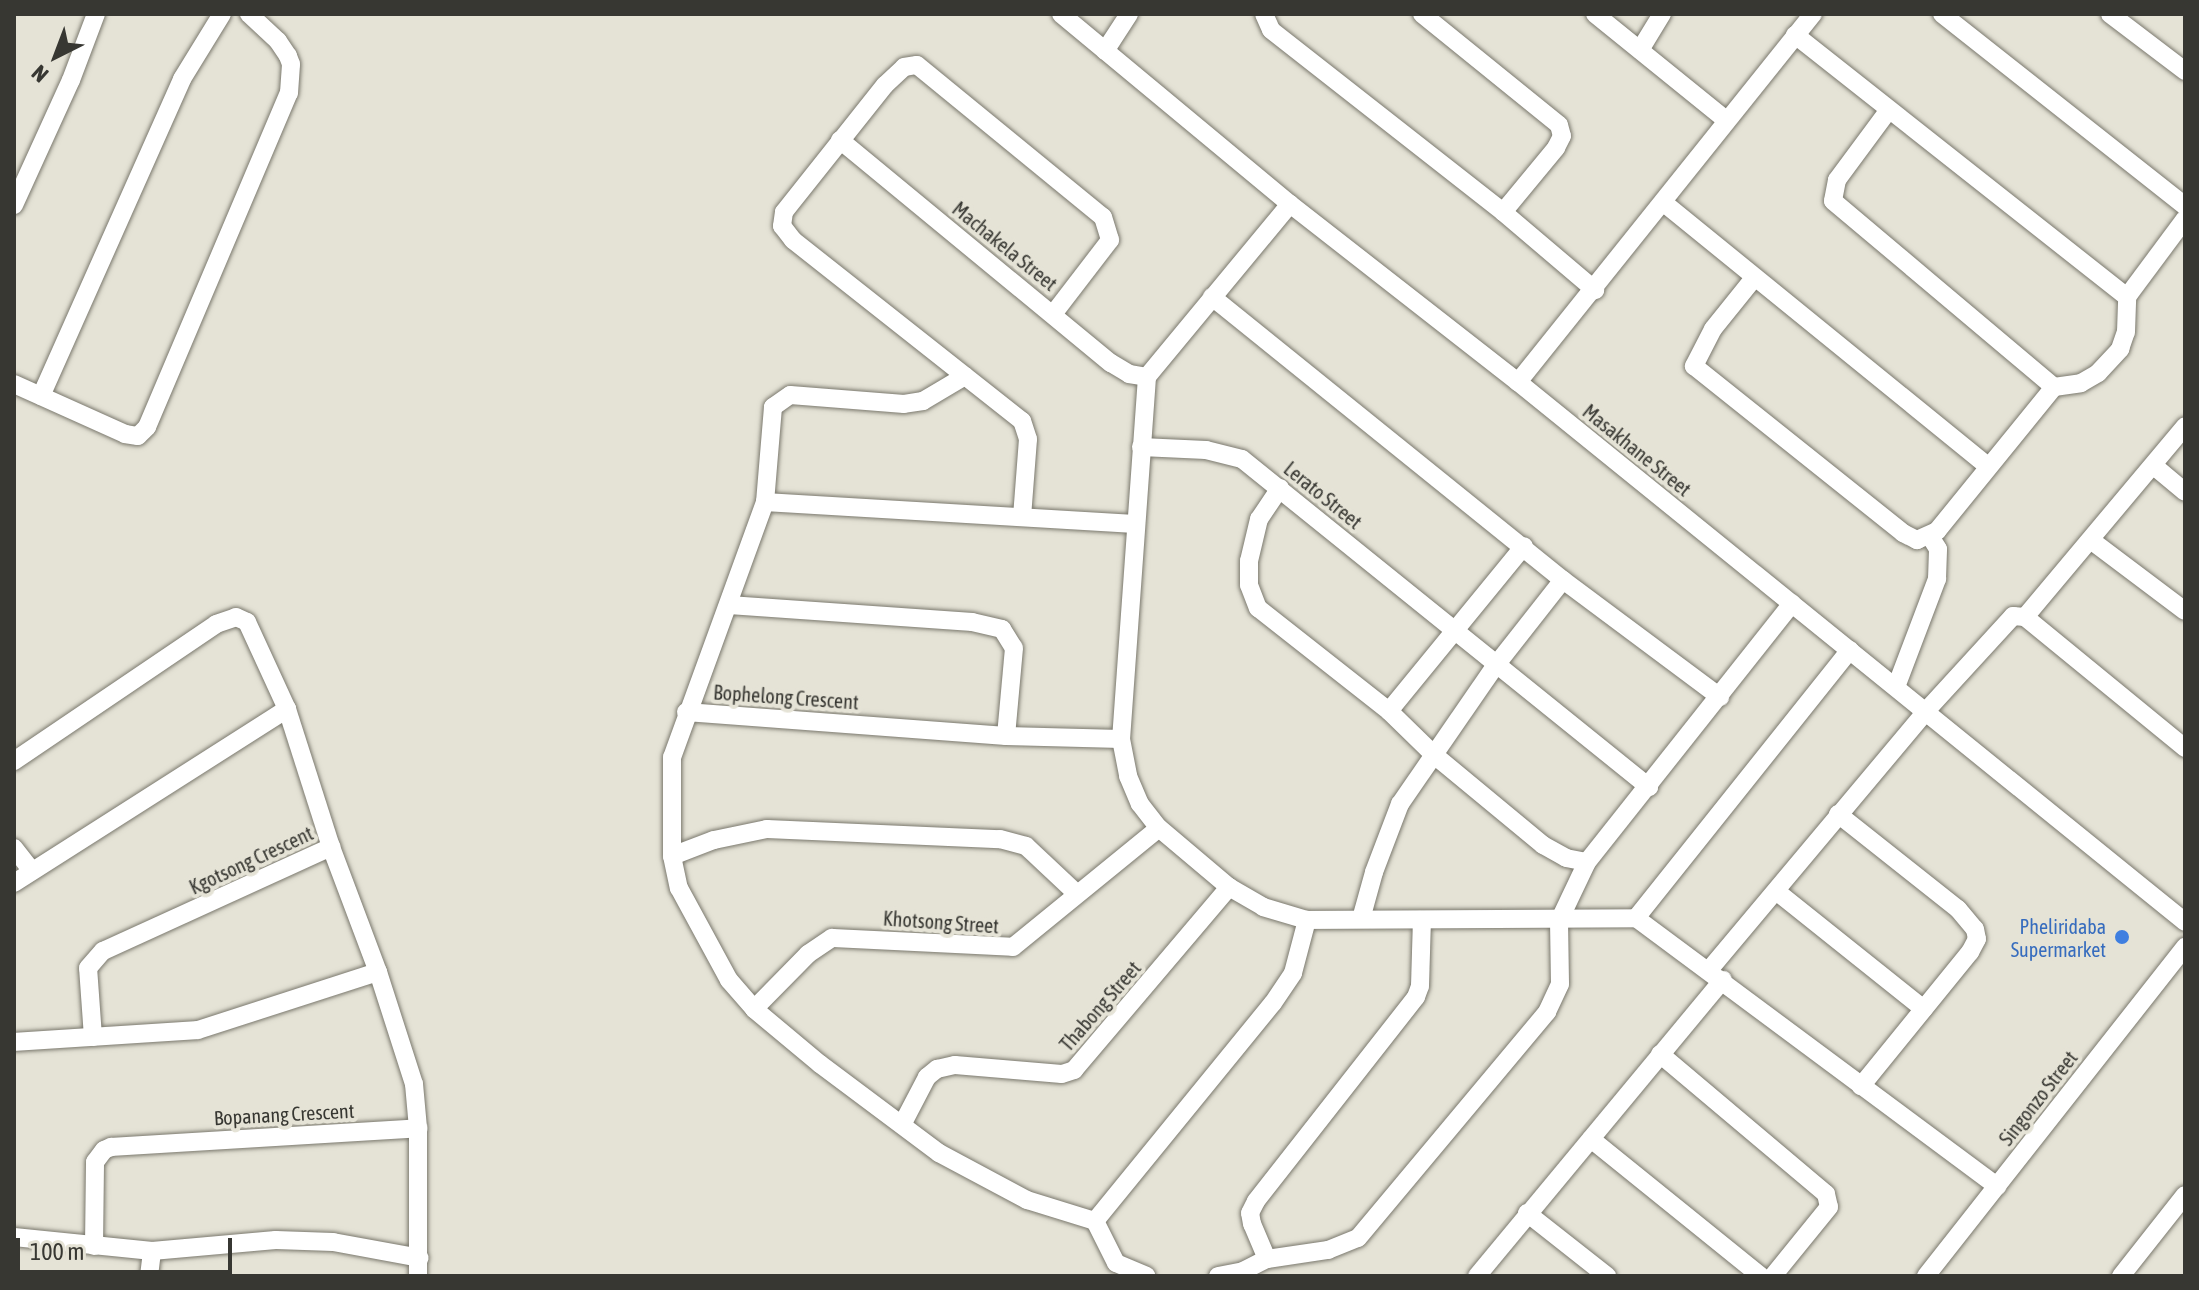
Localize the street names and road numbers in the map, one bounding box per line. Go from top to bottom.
street label: Machakela Street [948,196,1062,296]
street label: Masakhane Street [1578,399,1696,501]
street label: Lerato Street [1279,456,1367,534]
street label: Bophelong Crescent [713,680,859,714]
street label: Kgotsong Crescent [185,821,317,899]
street label: Khotsong Street [882,906,1000,938]
street label: Thabong Street [1054,956,1146,1056]
street label: Singonzo Street [1994,1046,2082,1150]
street label: Bopanang Crescent [213,1098,355,1130]

